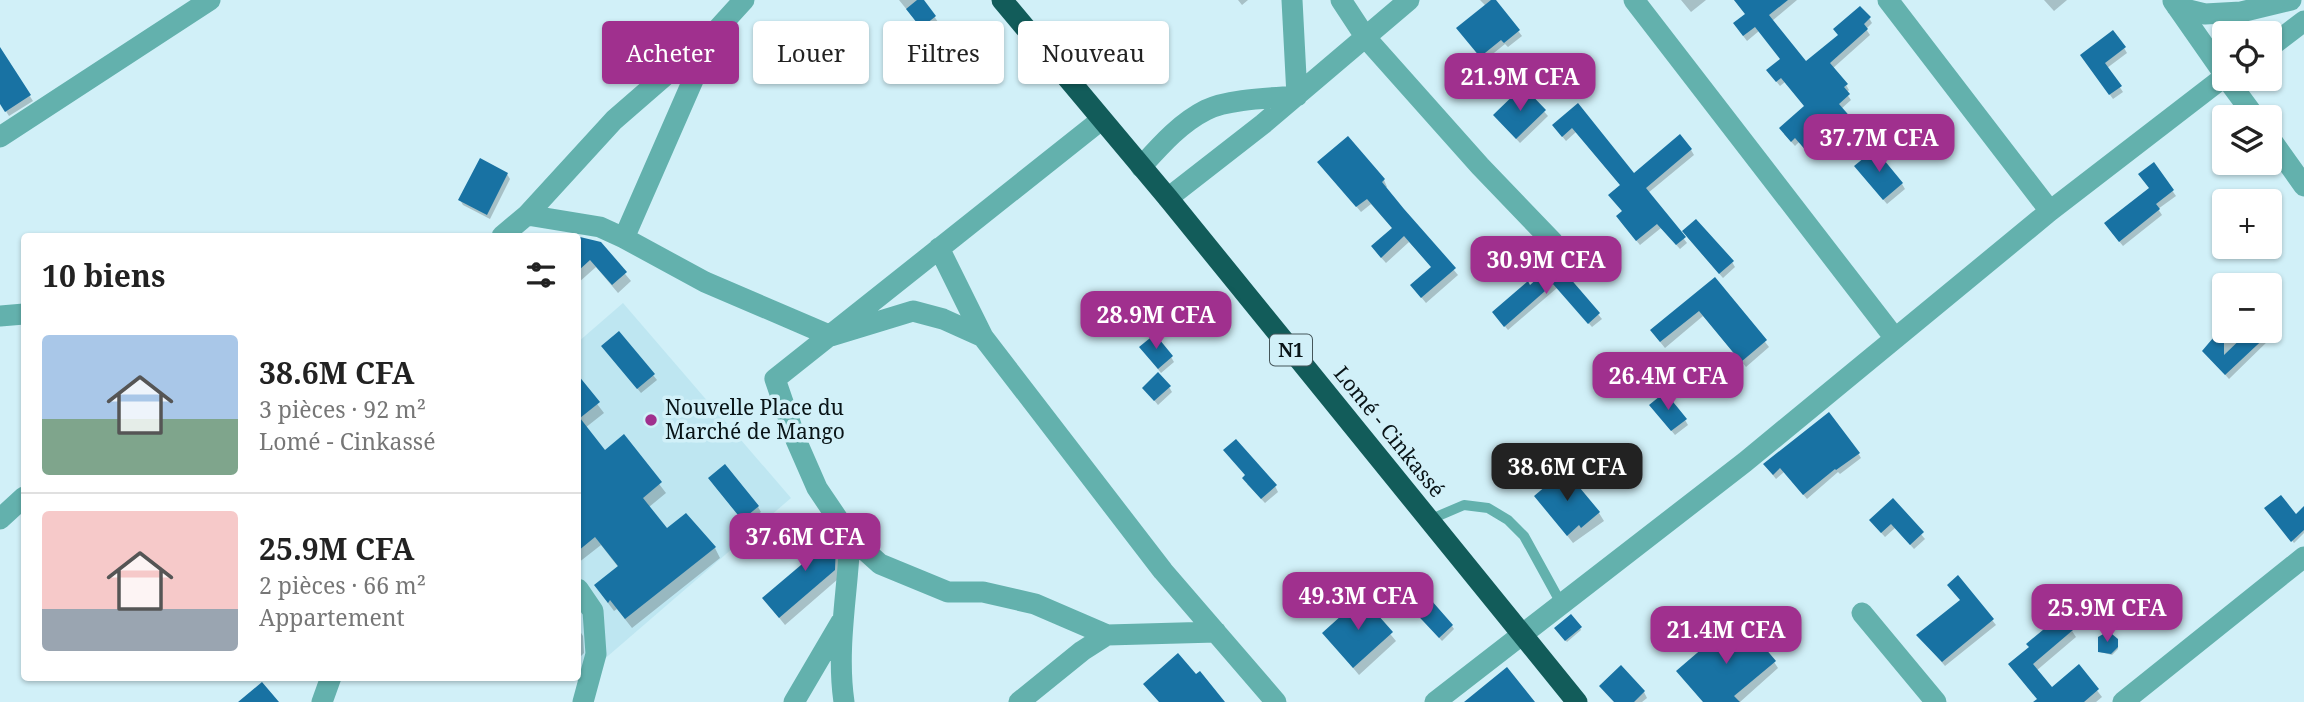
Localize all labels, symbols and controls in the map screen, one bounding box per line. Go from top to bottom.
chip: Acheter [602,21,739,84]
chip: Louer [753,21,869,84]
chip: Filtres [883,21,1004,84]
chip: Nouveau [1018,21,1169,84]
map controls [2212,21,2282,343]
button: locate [2212,21,2282,91]
pin: 21.9M CFA [1440,54,1600,113]
text: 21.9M CFA [1460,60,1580,92]
button: layers [2212,105,2282,175]
pin: 37.7M CFA [1799,114,1959,174]
text: 37.7M CFA [1819,121,1939,153]
button: + [2212,189,2282,259]
pin: 30.9M CFA [1466,236,1626,296]
text: 30.9M CFA [1486,243,1606,275]
text: 10 biens [42,255,165,296]
icon: filters [522,256,560,294]
button: − [2212,273,2282,343]
pin: 28.9M CFA [1076,292,1236,351]
text: 28.9M CFA [1096,298,1216,330]
road number: N1 [1270,334,1312,366]
text: 38.6M CFA [259,352,414,393]
pin: 26.4M CFA [1588,352,1748,412]
text: 26.4M CFA [1608,359,1728,391]
street label: Lomé - Cinkassé [1328,360,1451,503]
icon: home [98,363,182,447]
text: 3 pièces · 92 m² [259,393,426,425]
place label: Nouvelle Place du Marché de Mango [665,393,845,445]
marker: Nouvelle Place du Marché de Mango [643,412,659,428]
text: Lomé - Cinkassé [259,425,436,457]
pin: 38.6M CFA [1487,444,1647,503]
text: 38.6M CFA [1507,450,1627,482]
pin: 37.6M CFA [725,514,885,573]
text: 37.6M CFA [745,520,865,552]
text: 25.9M CFA [259,528,414,569]
icon: home [98,539,182,623]
text: 2 pièces · 66 m² [259,569,426,601]
pin: 49.3M CFA [1278,572,1438,632]
text: 49.3M CFA [1298,579,1418,611]
pin: 25.9M CFA [2027,584,2187,644]
text: 25.9M CFA [2047,591,2167,623]
text: Appartement [259,601,405,633]
pin: 21.4M CFA [1646,606,1806,666]
text: 21.4M CFA [1666,613,1786,645]

